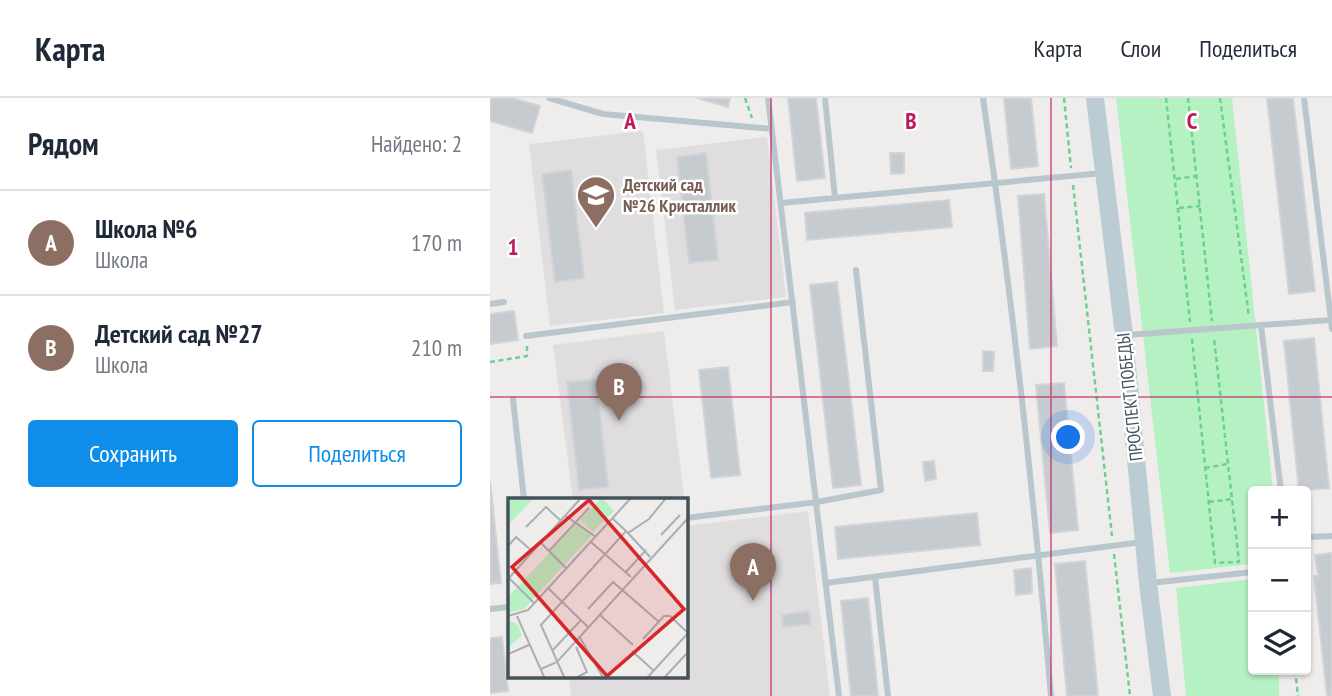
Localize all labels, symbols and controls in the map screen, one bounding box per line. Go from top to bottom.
text: Карта [35,27,105,70]
text: Карта [1034,33,1082,64]
text: Слои [1120,33,1161,64]
text: Поделиться [1199,33,1297,64]
text: A [623,106,636,135]
text: B [905,106,917,135]
text: C [1187,106,1198,135]
text: Рядом [28,124,99,163]
text: Найдено: 2 [371,129,462,158]
place label: Детский сад №26 Кристаллик [623,173,736,217]
school or university icon: Детский сад №26 Кристаллик [575,174,617,229]
text: Школа №6 [95,212,197,245]
text: A [45,228,57,257]
text: 170 m [411,228,462,257]
text: 1 [508,232,519,261]
text: Школа [95,245,148,274]
text: Детский сад №27 [95,317,263,350]
street label: ПРОСПЕКТ ПОБЕДЫ [1111,332,1148,462]
text: B [45,333,57,362]
text: 210 m [411,333,462,362]
text: Школа [95,350,148,379]
pin: B [596,363,642,421]
button: Сохранить [28,420,238,487]
button: Поделиться [252,420,462,487]
your location [1051,420,1085,454]
map controls [1248,486,1311,675]
button: + [1248,486,1311,549]
inset map [508,498,688,678]
pin: A [730,543,776,601]
button: − [1248,549,1311,612]
button: layers [1248,612,1311,675]

